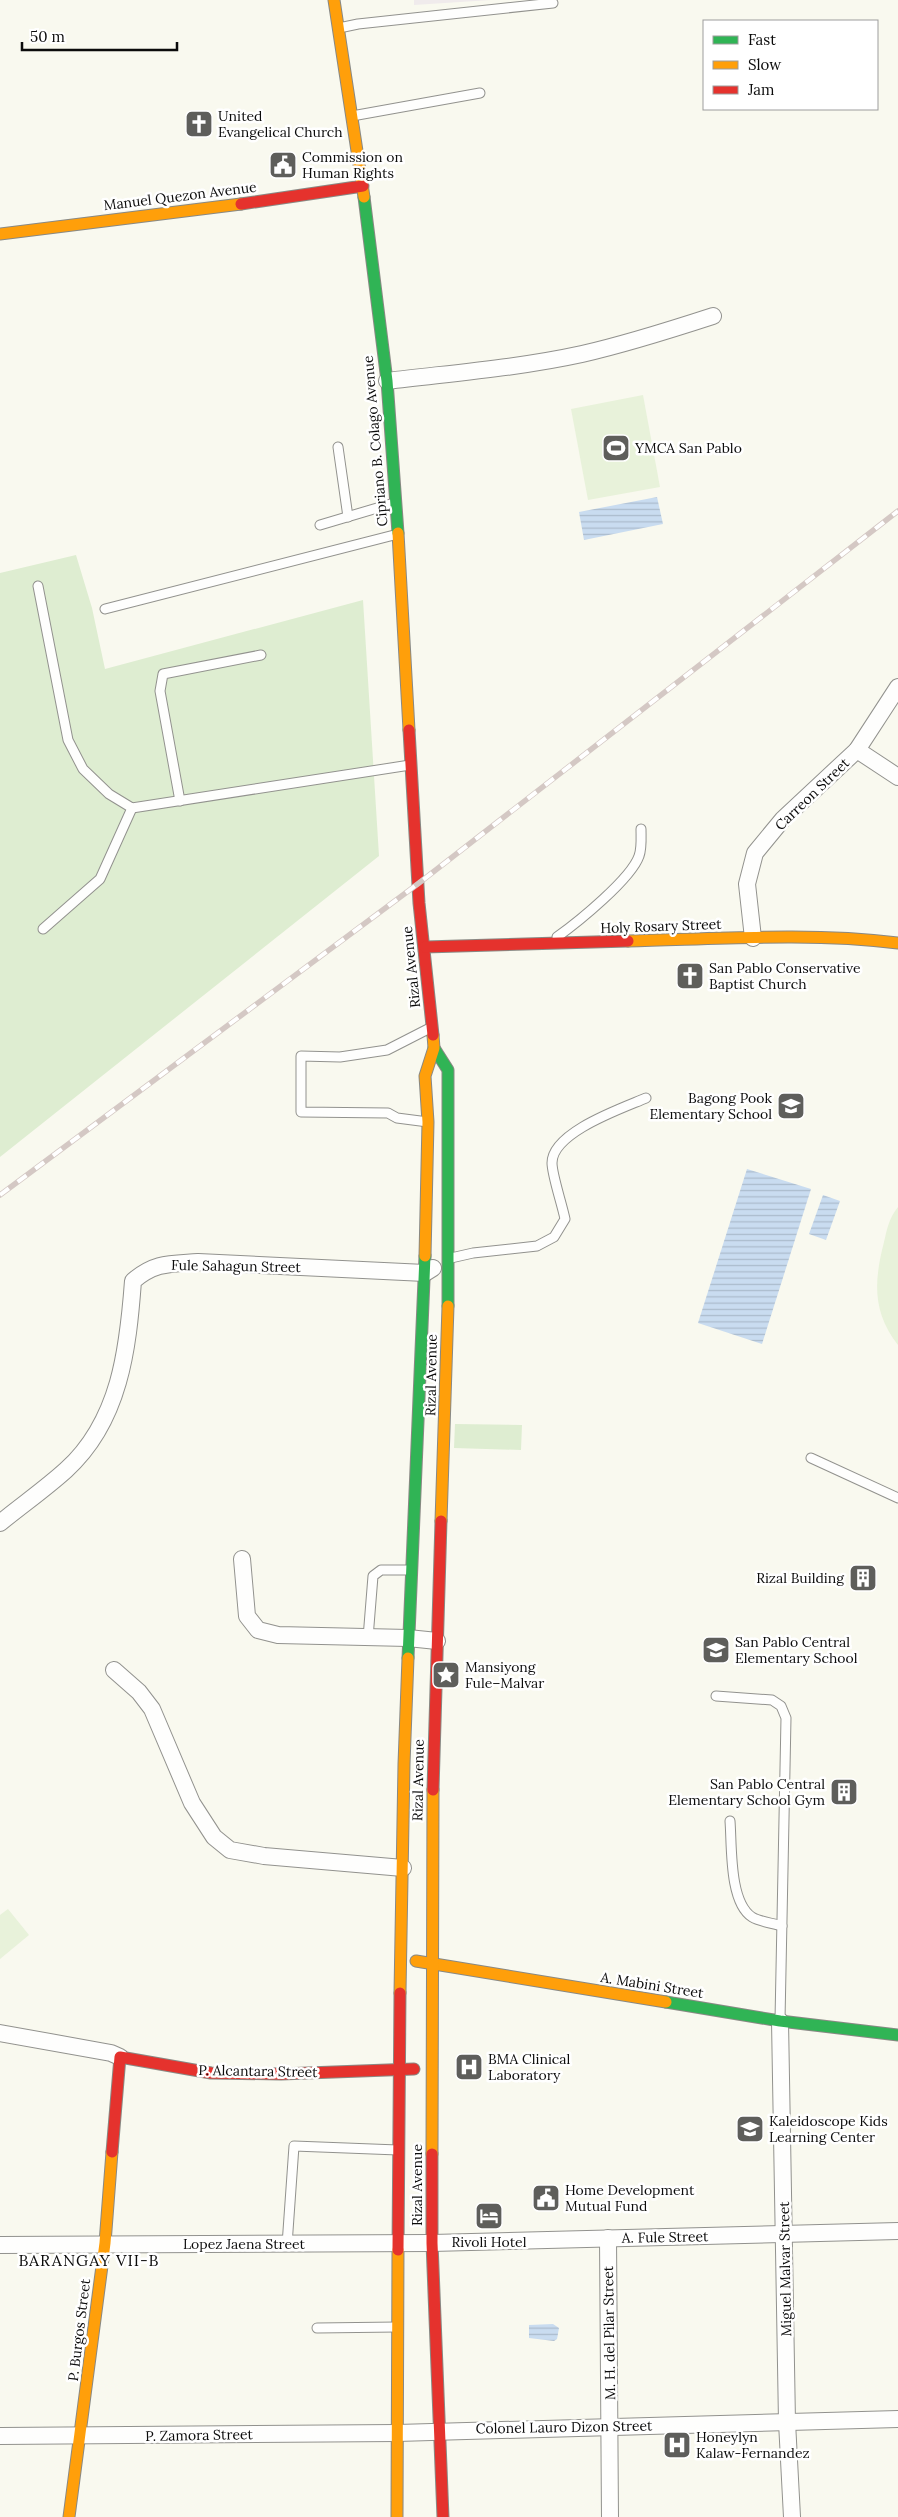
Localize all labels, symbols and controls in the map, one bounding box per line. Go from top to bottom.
scale bar [22,20,178,52]
legend [703,20,878,110]
text: 50 m [30,27,65,46]
text: Fast [748,30,776,49]
text: Slow [748,55,781,74]
text: Jam [747,80,775,99]
place label: United Evangelical Church [218,107,343,141]
church icon: United Evangelical Church [184,109,214,139]
place label: Commission on Human Rights [302,148,403,182]
public building icon: Commission on Human Rights [268,150,298,180]
street label: Manuel Quezon Avenue [102,178,258,214]
street label: Cipriano B. Colago Avenue [359,354,391,527]
sports icon: YMCA San Pablo [601,433,631,463]
place label: YMCA San Pablo [634,439,742,457]
street label: Carreon Street [771,754,853,834]
street label: Holy Rosary Street [600,915,722,937]
street label: Rizal Avenue [398,925,424,1009]
place label: San Pablo Conservative Baptist Church [709,959,861,993]
church icon: San Pablo Conservative Baptist Church [675,961,705,991]
place label: Bagong Pook Elementary School [649,1089,772,1123]
school or university icon: Bagong Pook Elementary School [776,1091,806,1121]
street label: Fule Sahagun Street [171,1256,302,1276]
street label: Rizal Avenue [421,1333,441,1416]
building icon: Rizal Building [848,1563,878,1593]
place label: Rizal Building [756,1569,844,1587]
place label: San Pablo Central Elementary School [735,1633,858,1667]
school or university icon: San Pablo Central Elementary School [701,1635,731,1665]
place label: Mansiyong Fule–Malvar [465,1658,544,1692]
place icon: Mansiyong Fule–Malvar [431,1660,461,1690]
street label: Rizal Avenue [408,1738,428,1821]
place label: San Pablo Central Elementary School Gym [668,1775,825,1809]
building icon: San Pablo Central Elementary School Gym [829,1777,859,1807]
street label: A. Mabini Street [598,1968,705,2002]
place label: BMA Clinical Laboratory [488,2050,570,2084]
hospital icon: BMA Clinical Laboratory [454,2052,484,2082]
street label: P. Alcantara Street [198,2061,318,2081]
place label: Kaleidoscope Kids Learning Center [769,2112,888,2146]
school or university icon: Kaleidoscope Kids Learning Center [735,2114,765,2144]
street label: Rizal Avenue [408,2144,426,2226]
place label: Home Development Mutual Fund [565,2181,695,2215]
public building icon: Home Development Mutual Fund [531,2183,561,2213]
hotel icon: Rivoli Hotel [474,2201,504,2231]
street label: Miguel Malvar Street [775,2201,795,2337]
street label: A. Fule Street [621,2227,709,2247]
place label: Rivoli Hotel [452,2233,527,2251]
street label: Lopez Jaena Street [183,2235,306,2253]
district label: BARANGAY VII-B [19,2250,159,2270]
street label: M. H. del Pilar Street [599,2265,619,2400]
street label: P. Burgos Street [64,2277,94,2382]
street label: Colonel Lauro Dizon Street [475,2416,653,2438]
street label: P. Zamora Street [145,2425,253,2445]
place label: Honeylyn Kalaw-Fernandez [696,2428,810,2462]
hospital icon: Honeylyn Kalaw-Fernandez [662,2430,692,2460]

